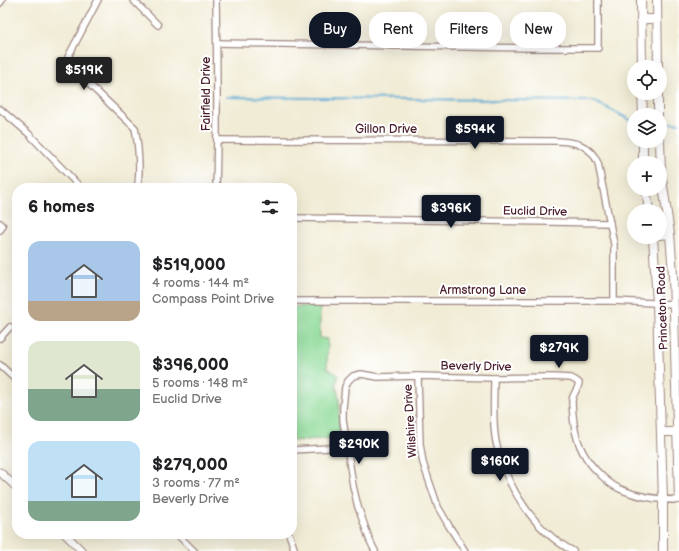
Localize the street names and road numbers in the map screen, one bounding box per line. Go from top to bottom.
street label: Fairfield Drive [199,57,214,131]
street label: Gillon Drive [355,122,417,137]
street label: Euclid Drive [503,203,567,220]
street label: Princeton Road [654,266,671,350]
street label: Armstrong Lane [440,283,526,298]
street label: Beverly Drive [440,358,512,375]
street label: Wilshire Drive [400,384,421,458]

